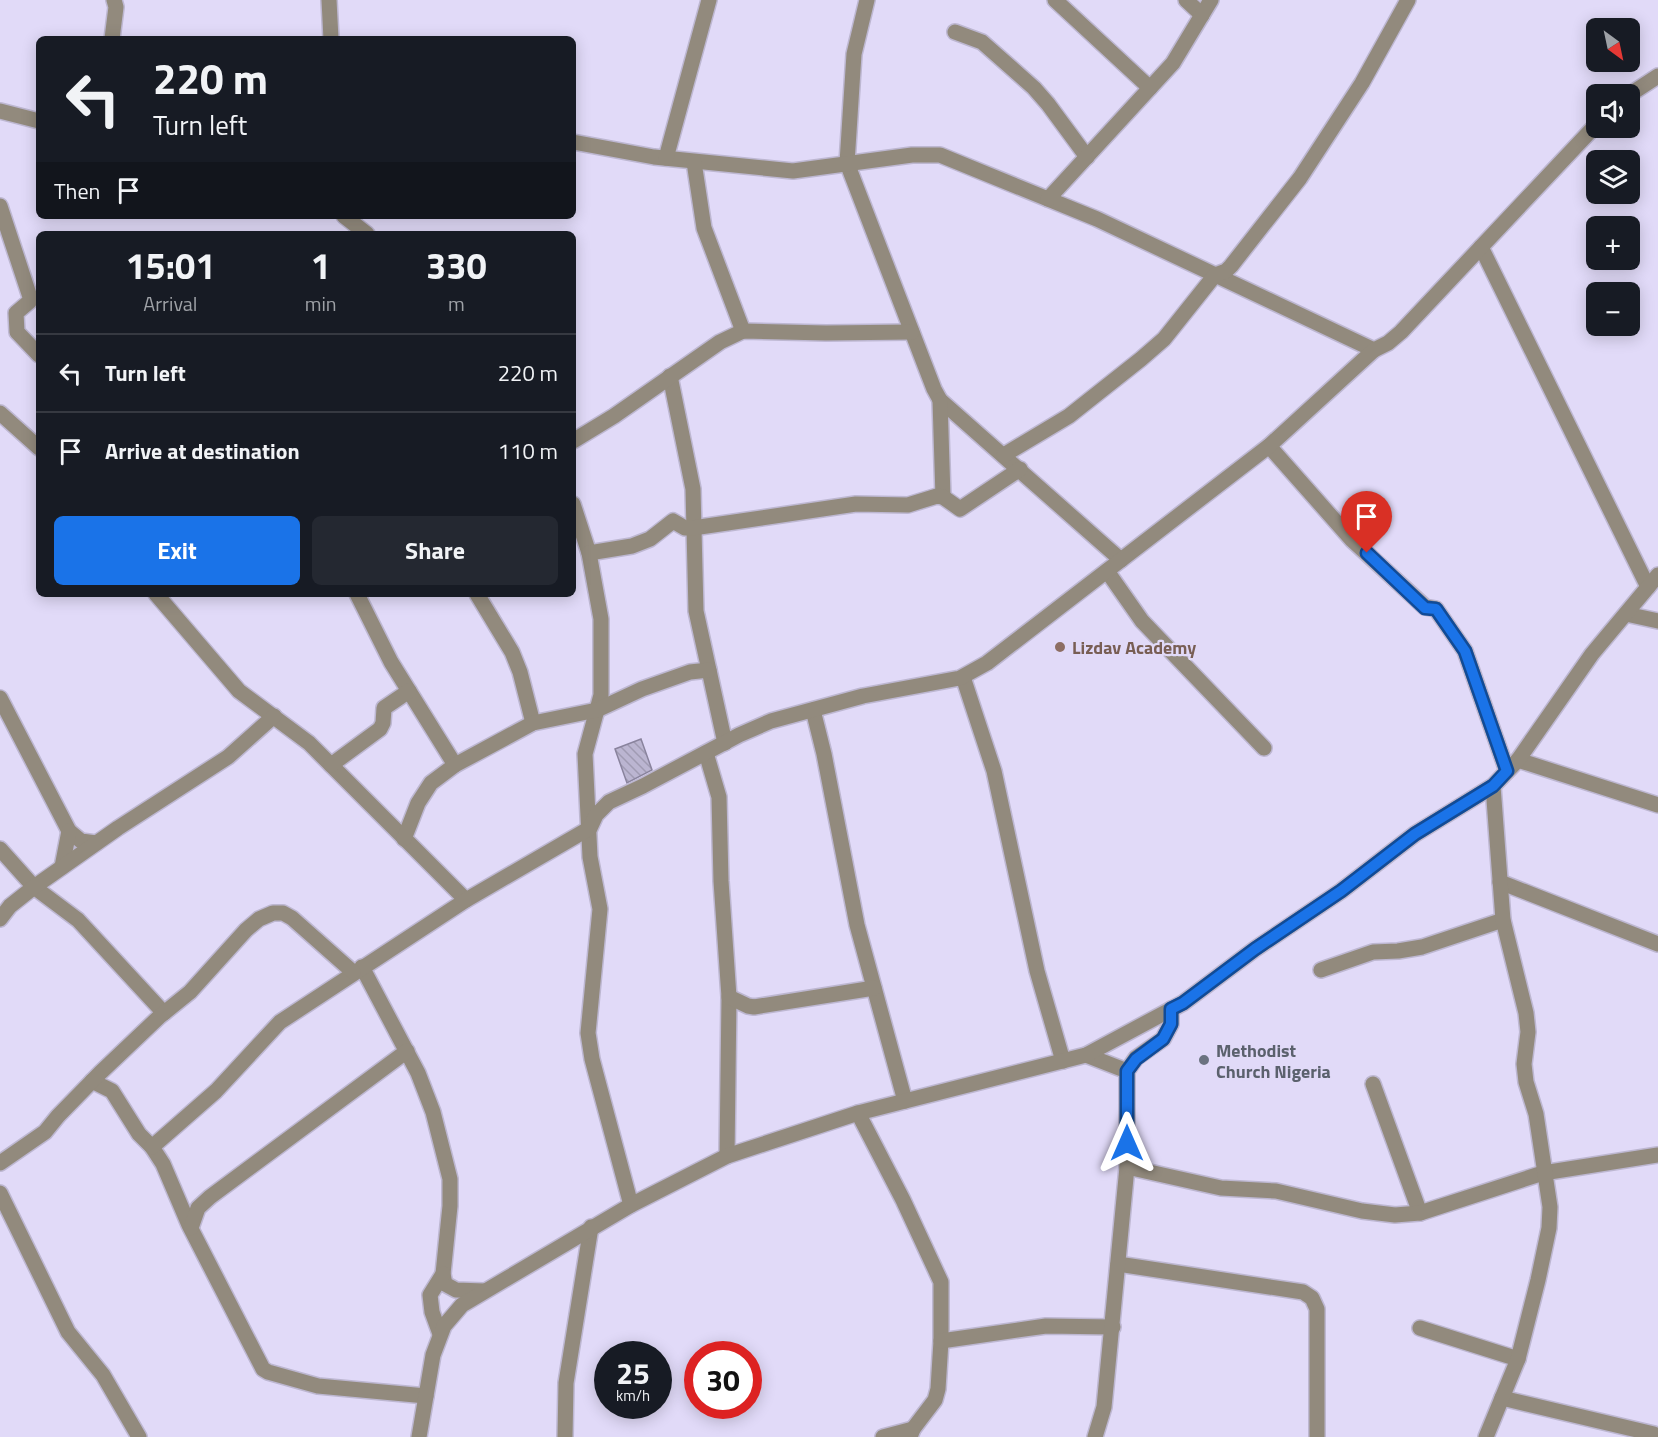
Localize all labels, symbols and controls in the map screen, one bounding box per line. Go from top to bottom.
north arrow [1586,18,1640,72]
map controls [1586,18,1640,336]
text: 220 m [153,46,268,110]
icon: left [54,60,132,138]
button: sound [1586,84,1640,138]
text: Turn left [153,104,247,145]
button: layers [1586,150,1640,204]
text: Then [54,174,100,208]
icon: arrive [112,174,145,207]
button: + [1586,216,1640,270]
text: 15:01 [125,238,215,293]
text: 1 [311,238,331,293]
text: 330 [426,238,487,293]
button: − [1586,282,1640,336]
text: Arrival [143,288,198,319]
text: min [305,288,337,319]
text: m [448,288,465,319]
text: Turn left [105,356,186,390]
text: 220 m [498,356,558,390]
icon: left [54,357,87,390]
text: Arrive at destination [105,434,300,468]
text: 110 m [498,434,558,468]
icon: arrive [54,435,87,468]
pin [1341,491,1392,553]
icon: arrive [1350,500,1383,533]
button: Exit [54,516,300,585]
button: Share [312,516,558,585]
place label: Lizdav Academy [1072,634,1196,661]
marker: Lizdav Academy [1053,640,1067,654]
place label: Methodist Church Nigeria [1216,1037,1331,1085]
marker: Methodist Church Nigeria [1197,1053,1211,1067]
position arrow [1095,1111,1159,1175]
speed limit sign: 30 [684,1341,762,1419]
text: 25 [616,1350,650,1396]
text: km/h [616,1384,650,1407]

